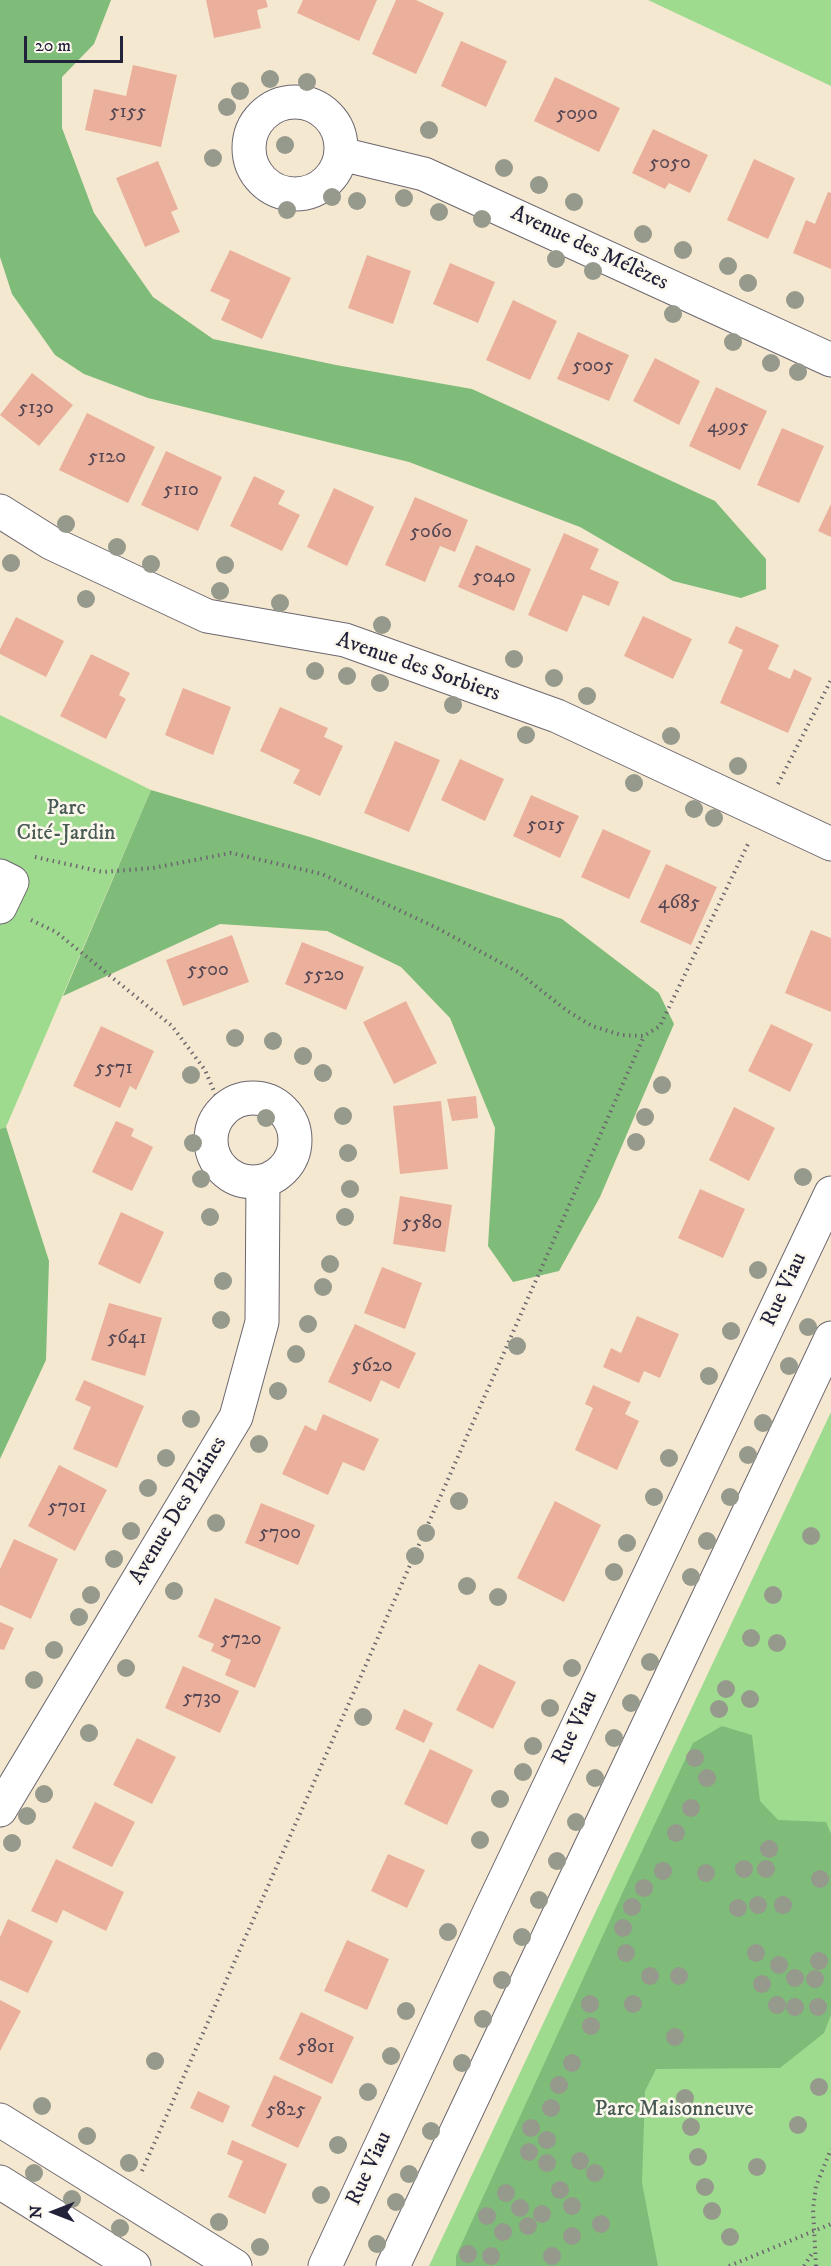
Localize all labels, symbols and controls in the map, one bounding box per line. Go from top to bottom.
scale bar [27,24,126,62]
text: 20 m [35,35,71,57]
house number: 5155 [109,101,147,125]
house number: 5090 [556,103,598,127]
house number: 5050 [649,152,691,176]
street label: Avenue des Mélèzes [506,201,672,297]
house number: 5005 [572,355,614,379]
house number: 5130 [18,397,54,421]
house number: 4995 [707,416,749,440]
house number: 5120 [88,446,126,470]
house number: 5110 [163,479,199,503]
house number: 5060 [410,521,452,545]
house number: 5040 [473,566,515,590]
street label: Avenue des Sorbiers [333,628,503,708]
park label: Parc Cité-Jardin [16,796,116,848]
house number: 5015 [527,814,565,838]
house number: 4685 [658,892,700,916]
house number: 5500 [187,959,229,983]
house number: 5520 [304,964,344,988]
house number: 5571 [95,1057,133,1081]
house number: 5580 [402,1212,442,1236]
street label: Rue Viau [756,1249,814,1331]
house number: 5641 [107,1327,147,1351]
house number: 5620 [352,1355,392,1379]
street label: Avenue Des Plaines [124,1432,234,1590]
house number: 5701 [48,1496,86,1520]
house number: 5700 [259,1522,301,1546]
house number: 5720 [220,1628,262,1652]
house number: 5730 [183,1687,221,1711]
street label: Rue Viau [547,1687,605,1769]
house number: 5801 [297,2036,335,2060]
park label: Parc Maisonneuve [595,2097,753,2123]
house number: 5825 [266,2099,306,2123]
street label: Rue Viau [341,2128,399,2210]
north arrow [24,2182,84,2242]
text: N [26,2205,46,2219]

